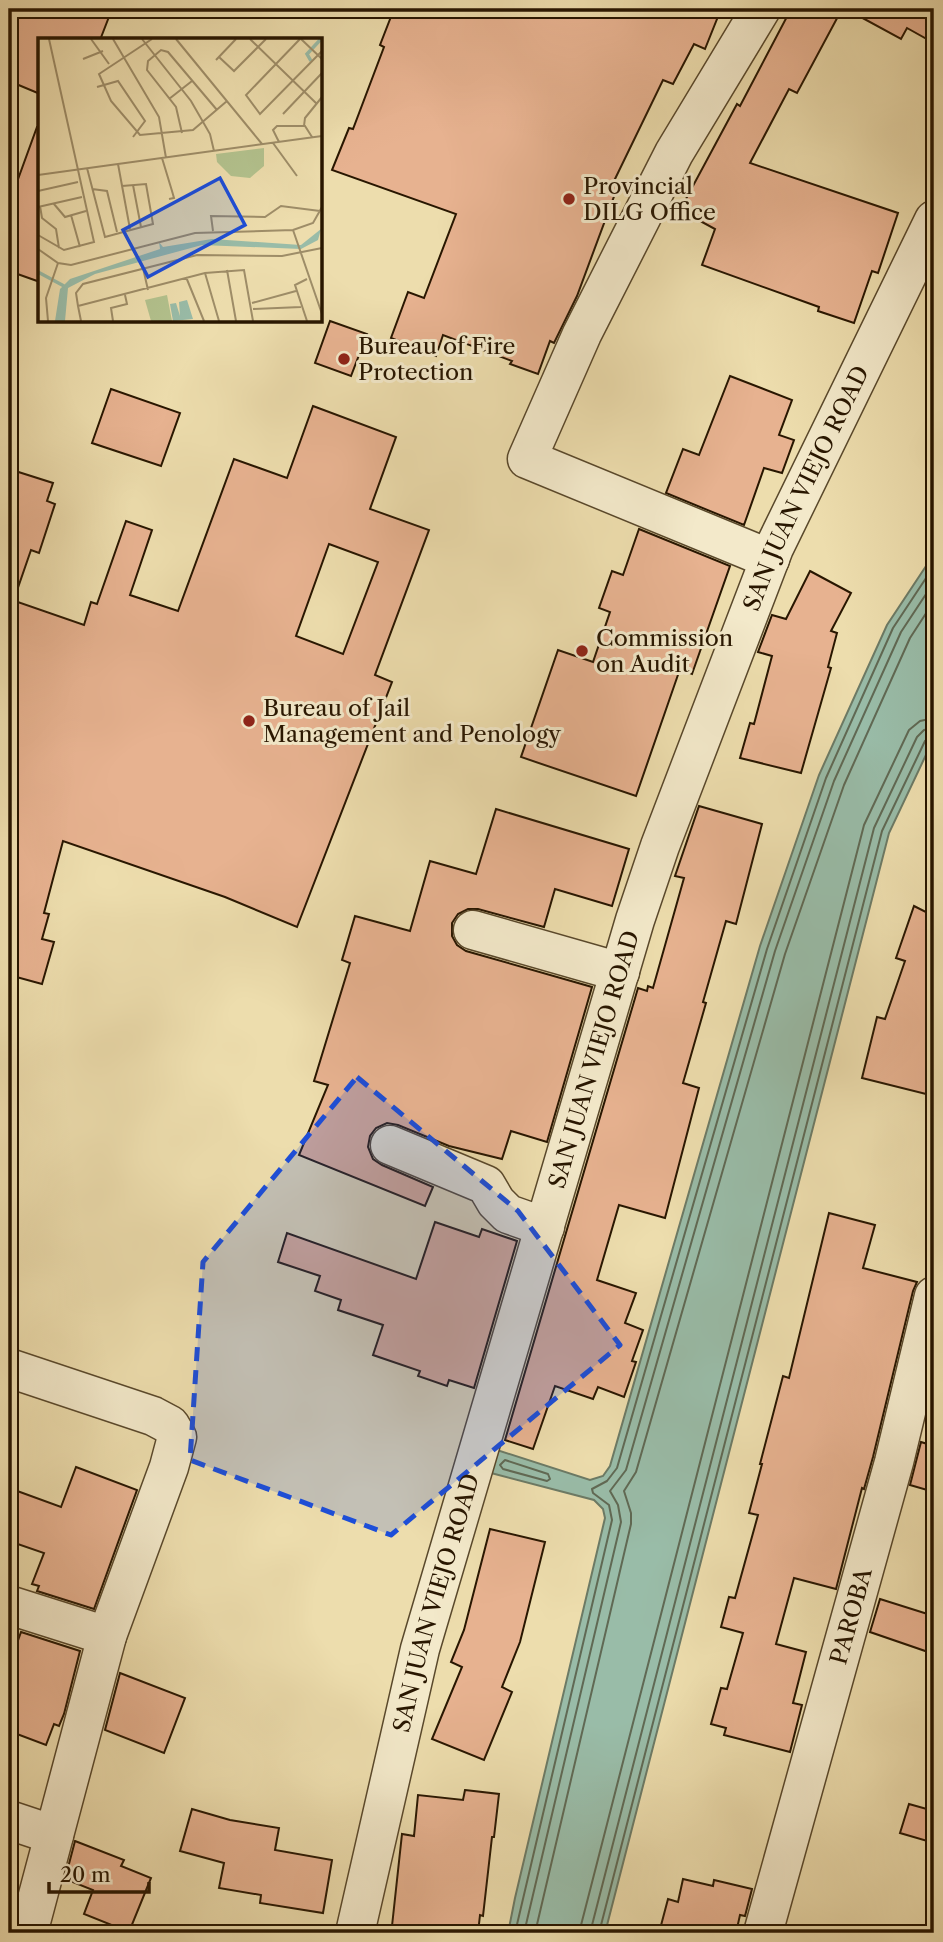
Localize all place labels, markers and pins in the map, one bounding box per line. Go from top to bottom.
place label: Provincial DILG Office [583,172,716,226]
marker: Provincial DILG Office [561,191,577,207]
place label: Bureau of Fire Protection [358,332,515,386]
marker: Bureau of Fire Protection [336,351,352,367]
place label: Commission on Audit [596,624,733,678]
marker: Commission on Audit [574,643,590,659]
place label: Bureau of Jail Management and Penology [263,694,561,748]
marker: Bureau of Jail Management and Penology [241,713,257,729]

